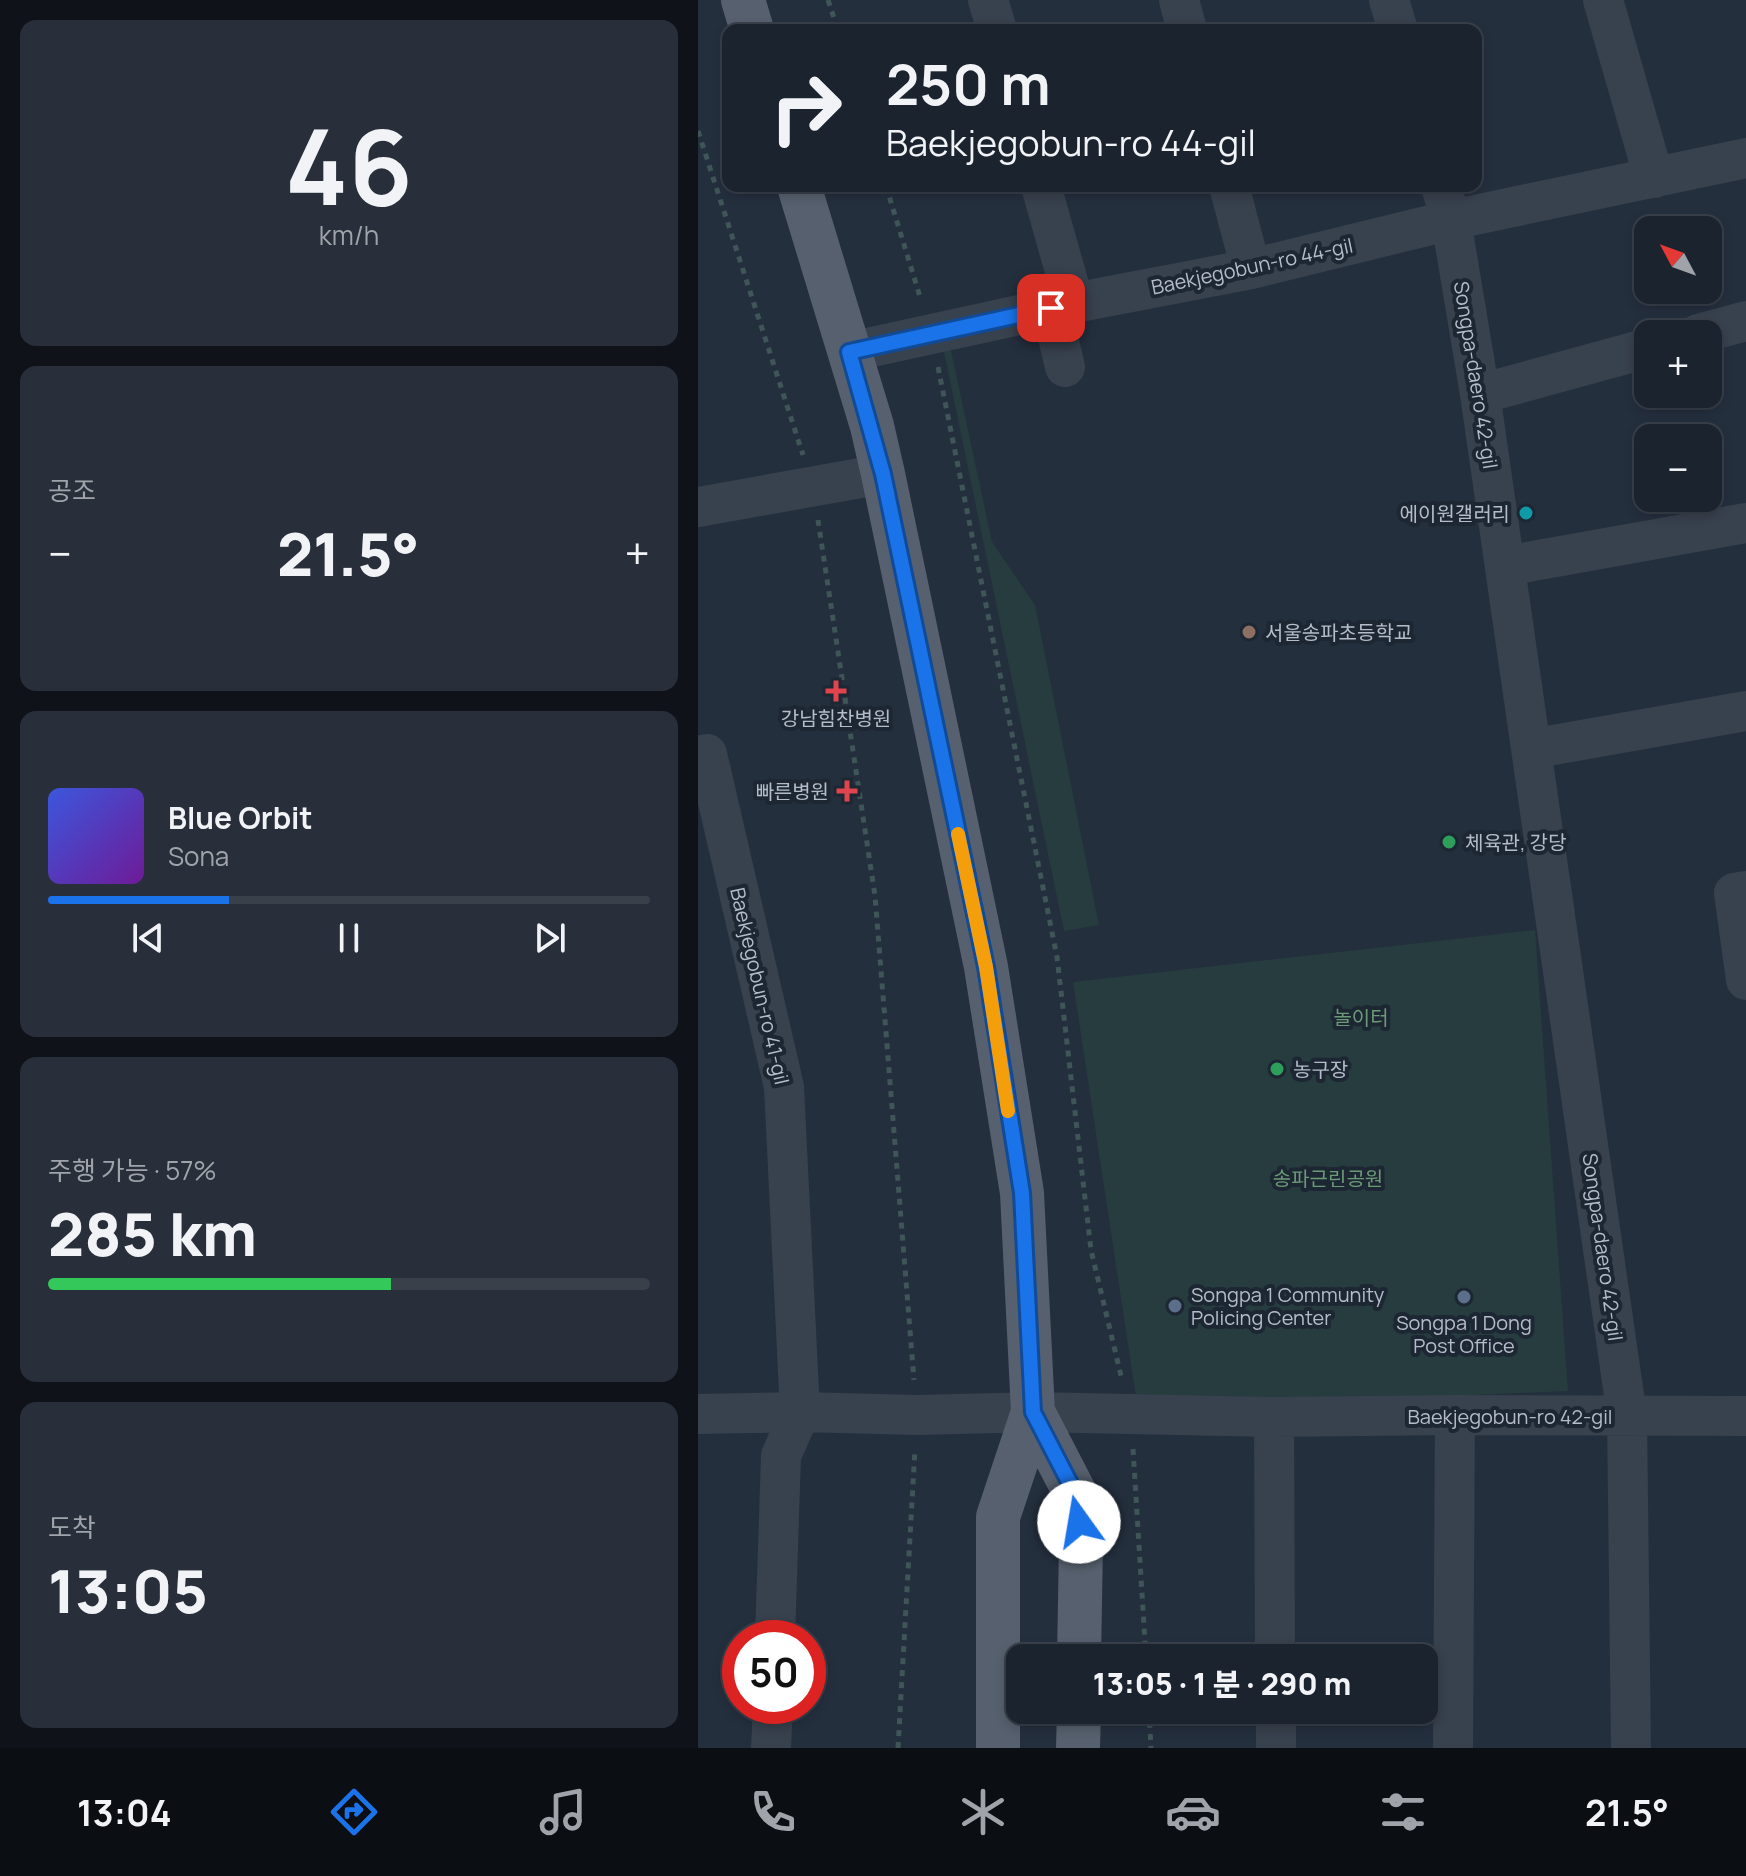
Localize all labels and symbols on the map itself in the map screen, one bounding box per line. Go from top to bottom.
north arrow [1634,216,1722,304]
street label: Baekjegobun-ro 44-gil [1149,231,1355,301]
pin [1017,274,1085,342]
street label: Songpa-daero 42-gil [1448,279,1504,471]
place label: 에이원갤러리 [1400,500,1510,527]
marker: 에이원갤러리 [1517,504,1535,522]
place label: 서울송파초등학교 [1265,619,1412,646]
marker: 서울송파초등학교 [1240,623,1258,641]
marker: 강남힘찬병원 [825,680,847,702]
place label: 강남힘찬병원 [781,705,891,732]
place label: 빠른병원 [755,778,829,805]
marker: 빠른병원 [836,780,858,802]
place label: 체육관, 강당 [1465,829,1566,856]
marker: 체육관, 강당 [1440,833,1458,851]
street label: Baekjegobun-ro 41-gil [724,885,796,1087]
park label: 놀이터 [1333,1004,1389,1031]
place label: 농구장 [1293,1056,1348,1083]
marker: 농구장 [1268,1060,1286,1078]
street label: Songpa-daero 42-gil [1576,1151,1630,1343]
park label: 송파근린공원 [1273,1165,1383,1192]
place label: Songpa 1 Community Policing Center [1191,1281,1385,1331]
marker: Songpa 1 Dong Post Office [1455,1288,1473,1306]
marker: Songpa 1 Community Policing Center [1166,1297,1184,1315]
place label: Songpa 1 Dong Post Office [1396,1309,1532,1359]
street label: Baekjegobun-ro 42-gil [1408,1403,1612,1430]
position arrow [1037,1480,1121,1564]
speed limit sign: 50 [722,1620,826,1724]

